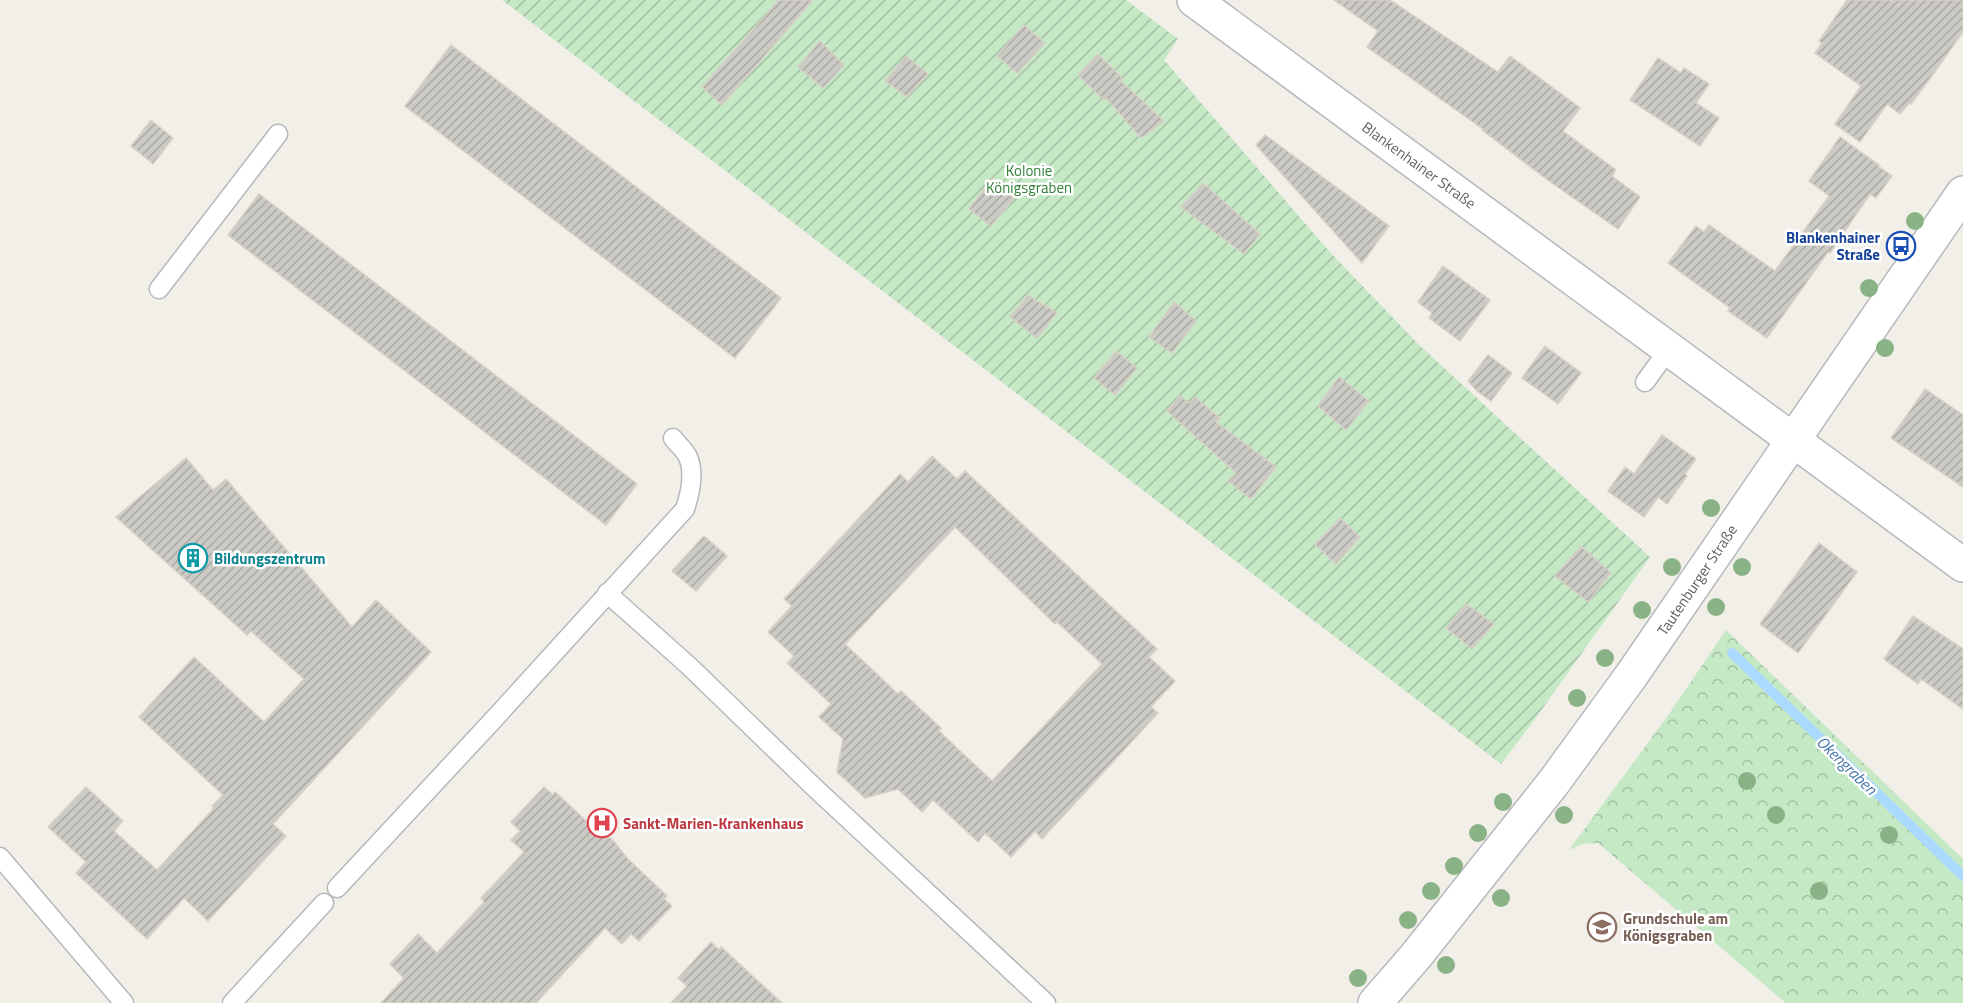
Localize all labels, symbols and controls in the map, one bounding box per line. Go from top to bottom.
street label: Blankenhainer Straße [1357,116,1481,214]
park label: Kolonie Königsgraben [986,159,1072,199]
place label: Blankenhainer Straße [1786,226,1880,266]
bus stop icon: Blankenhainer Straße [1885,230,1917,262]
street label: Tautenburger Straße [1651,520,1743,640]
building icon: Bildungszentrum [177,542,209,574]
place label: Bildungszentrum [214,547,326,570]
water label: Okengraben [1811,730,1883,801]
hospital icon: Sankt-Marien-Krankenhaus [586,807,618,839]
place label: Sankt-Marien-Krankenhaus [623,812,804,835]
place label: Grundschule am Königsgraben [1623,907,1728,947]
school or university icon: Grundschule am Königsgraben [1586,911,1618,943]

